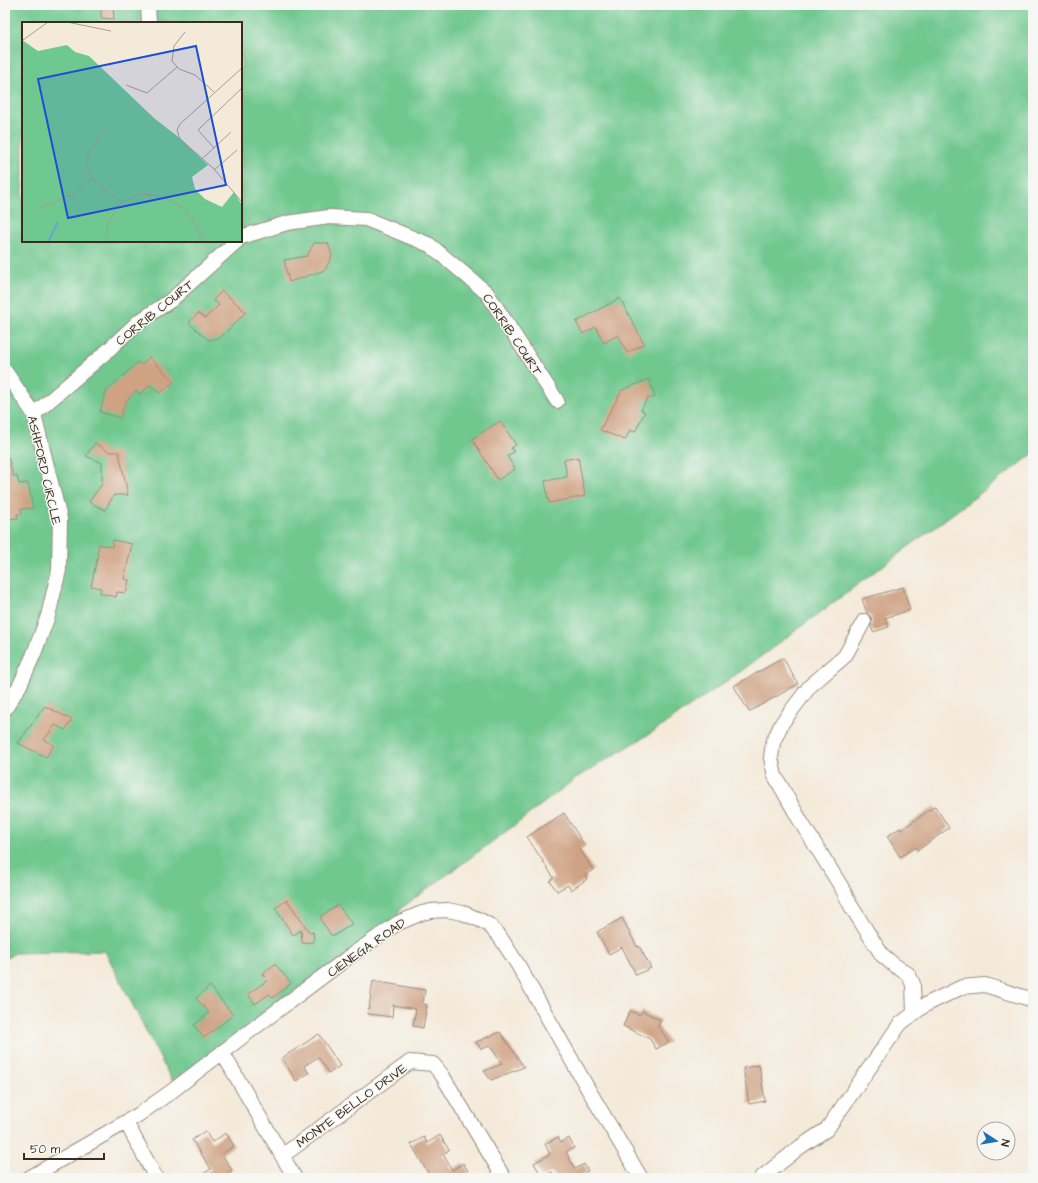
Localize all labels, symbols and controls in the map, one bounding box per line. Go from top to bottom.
inset map [22,22,242,242]
street label: CORRIB COURT [112,275,198,350]
street label: CORRIB COURT [478,290,547,380]
street label: ASHFORD CIRCLE [23,414,65,527]
street label: CIENEGA ROAD [324,914,410,982]
street label: MONTE BELLO DRIVE [293,1059,411,1152]
north arrow [976,1121,1016,1161]
scale bar [24,1135,104,1161]
text: N [997,1138,1013,1148]
text: 50 m [30,1141,61,1158]

